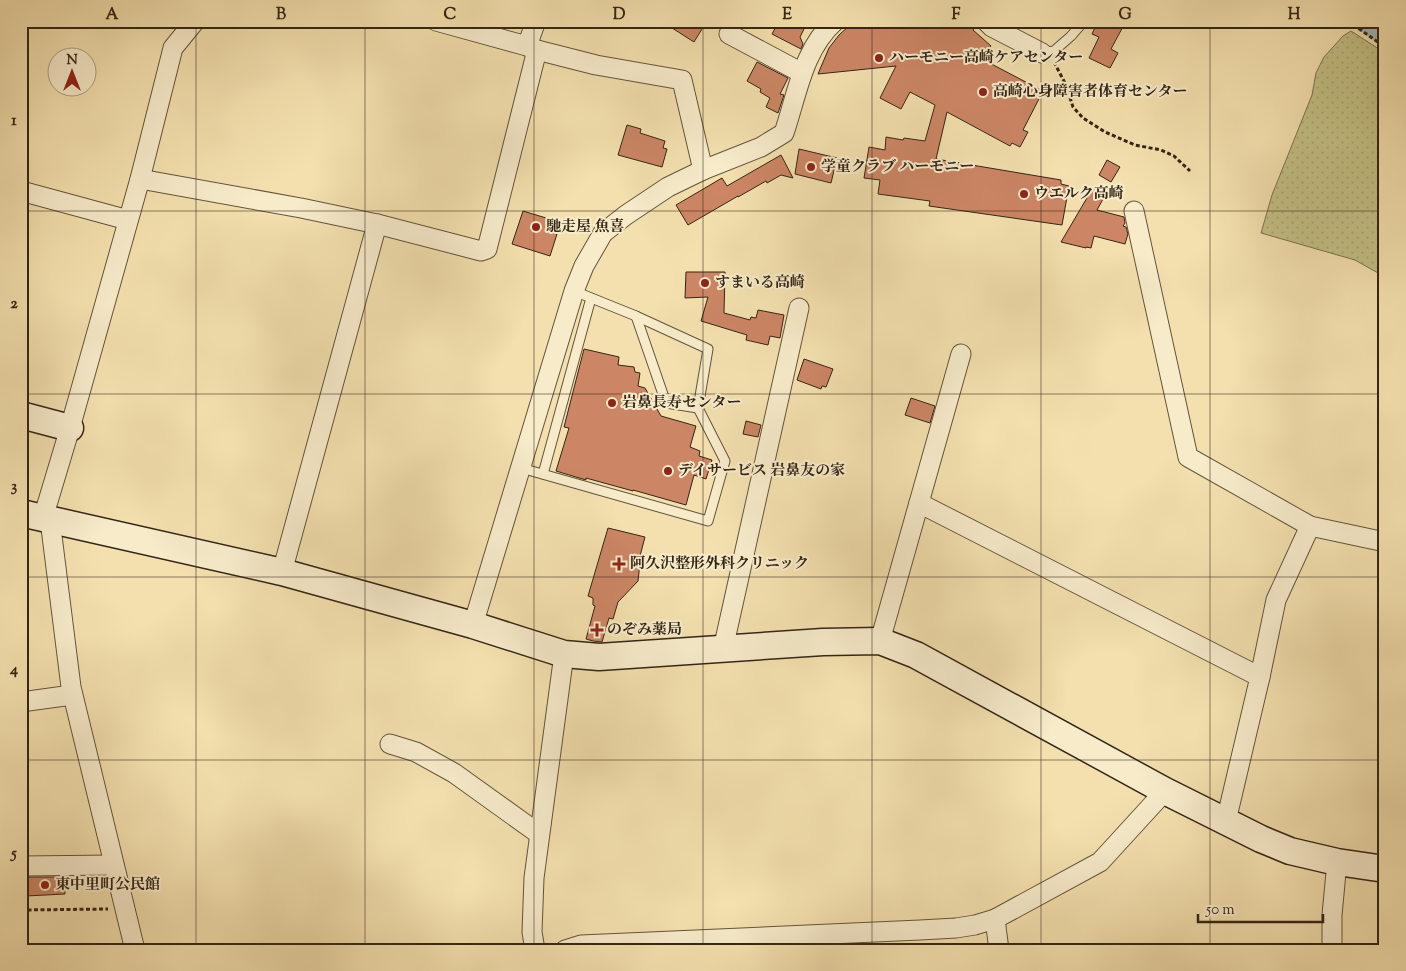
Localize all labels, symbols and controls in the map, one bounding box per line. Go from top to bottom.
text: A [106,4,119,27]
text: B [276,4,286,27]
text: C [444,4,457,27]
text: D [613,4,626,27]
text: E [782,4,792,27]
text: F [952,4,961,27]
text: G [1118,4,1132,27]
text: H [1288,4,1301,27]
north arrow [48,48,98,98]
place label: ハーモニー高崎ケアセンター [889,48,1083,69]
text: N [66,51,78,71]
marker: ハーモニー高崎ケアセンター [873,52,885,64]
place label: 高崎心身障害者体育センター [993,82,1187,103]
marker: 高崎心身障害者体育センター [977,86,989,98]
text: 1 [11,110,17,133]
place label: 学童クラブ ハーモニー [821,157,974,178]
marker: 学童クラブ ハーモニー [805,161,817,173]
place label: ウエルク高崎 [1034,184,1124,205]
marker: ウエルク高崎 [1018,188,1030,200]
place label: 馳走屋 魚喜 [546,217,624,238]
marker: 馳走屋 魚喜 [530,221,542,233]
place label: すまいる高崎 [715,273,805,294]
marker: すまいる高崎 [699,277,711,289]
text: 2 [10,293,18,316]
place label: 岩鼻長寿センター [622,393,741,414]
marker: 岩鼻長寿センター [606,397,618,409]
place label: デイサービス 岩鼻友の家 [678,461,845,482]
marker: デイサービス 岩鼻友の家 [662,465,674,477]
text: 3 [11,476,18,499]
place label: 阿久沢整形外科クリニック [630,554,809,575]
marker: 阿久沢整形外科クリニック [612,557,626,571]
place label: のぞみ薬局 [607,620,682,641]
marker: のぞみ薬局 [591,624,603,636]
text: 4 [9,659,18,682]
text: 5 [9,843,17,866]
place label: 東中里町公民館 [55,875,160,896]
marker: 東中里町公民館 [39,879,51,891]
scale bar [1198,891,1324,923]
text: 50 m [1205,900,1235,921]

